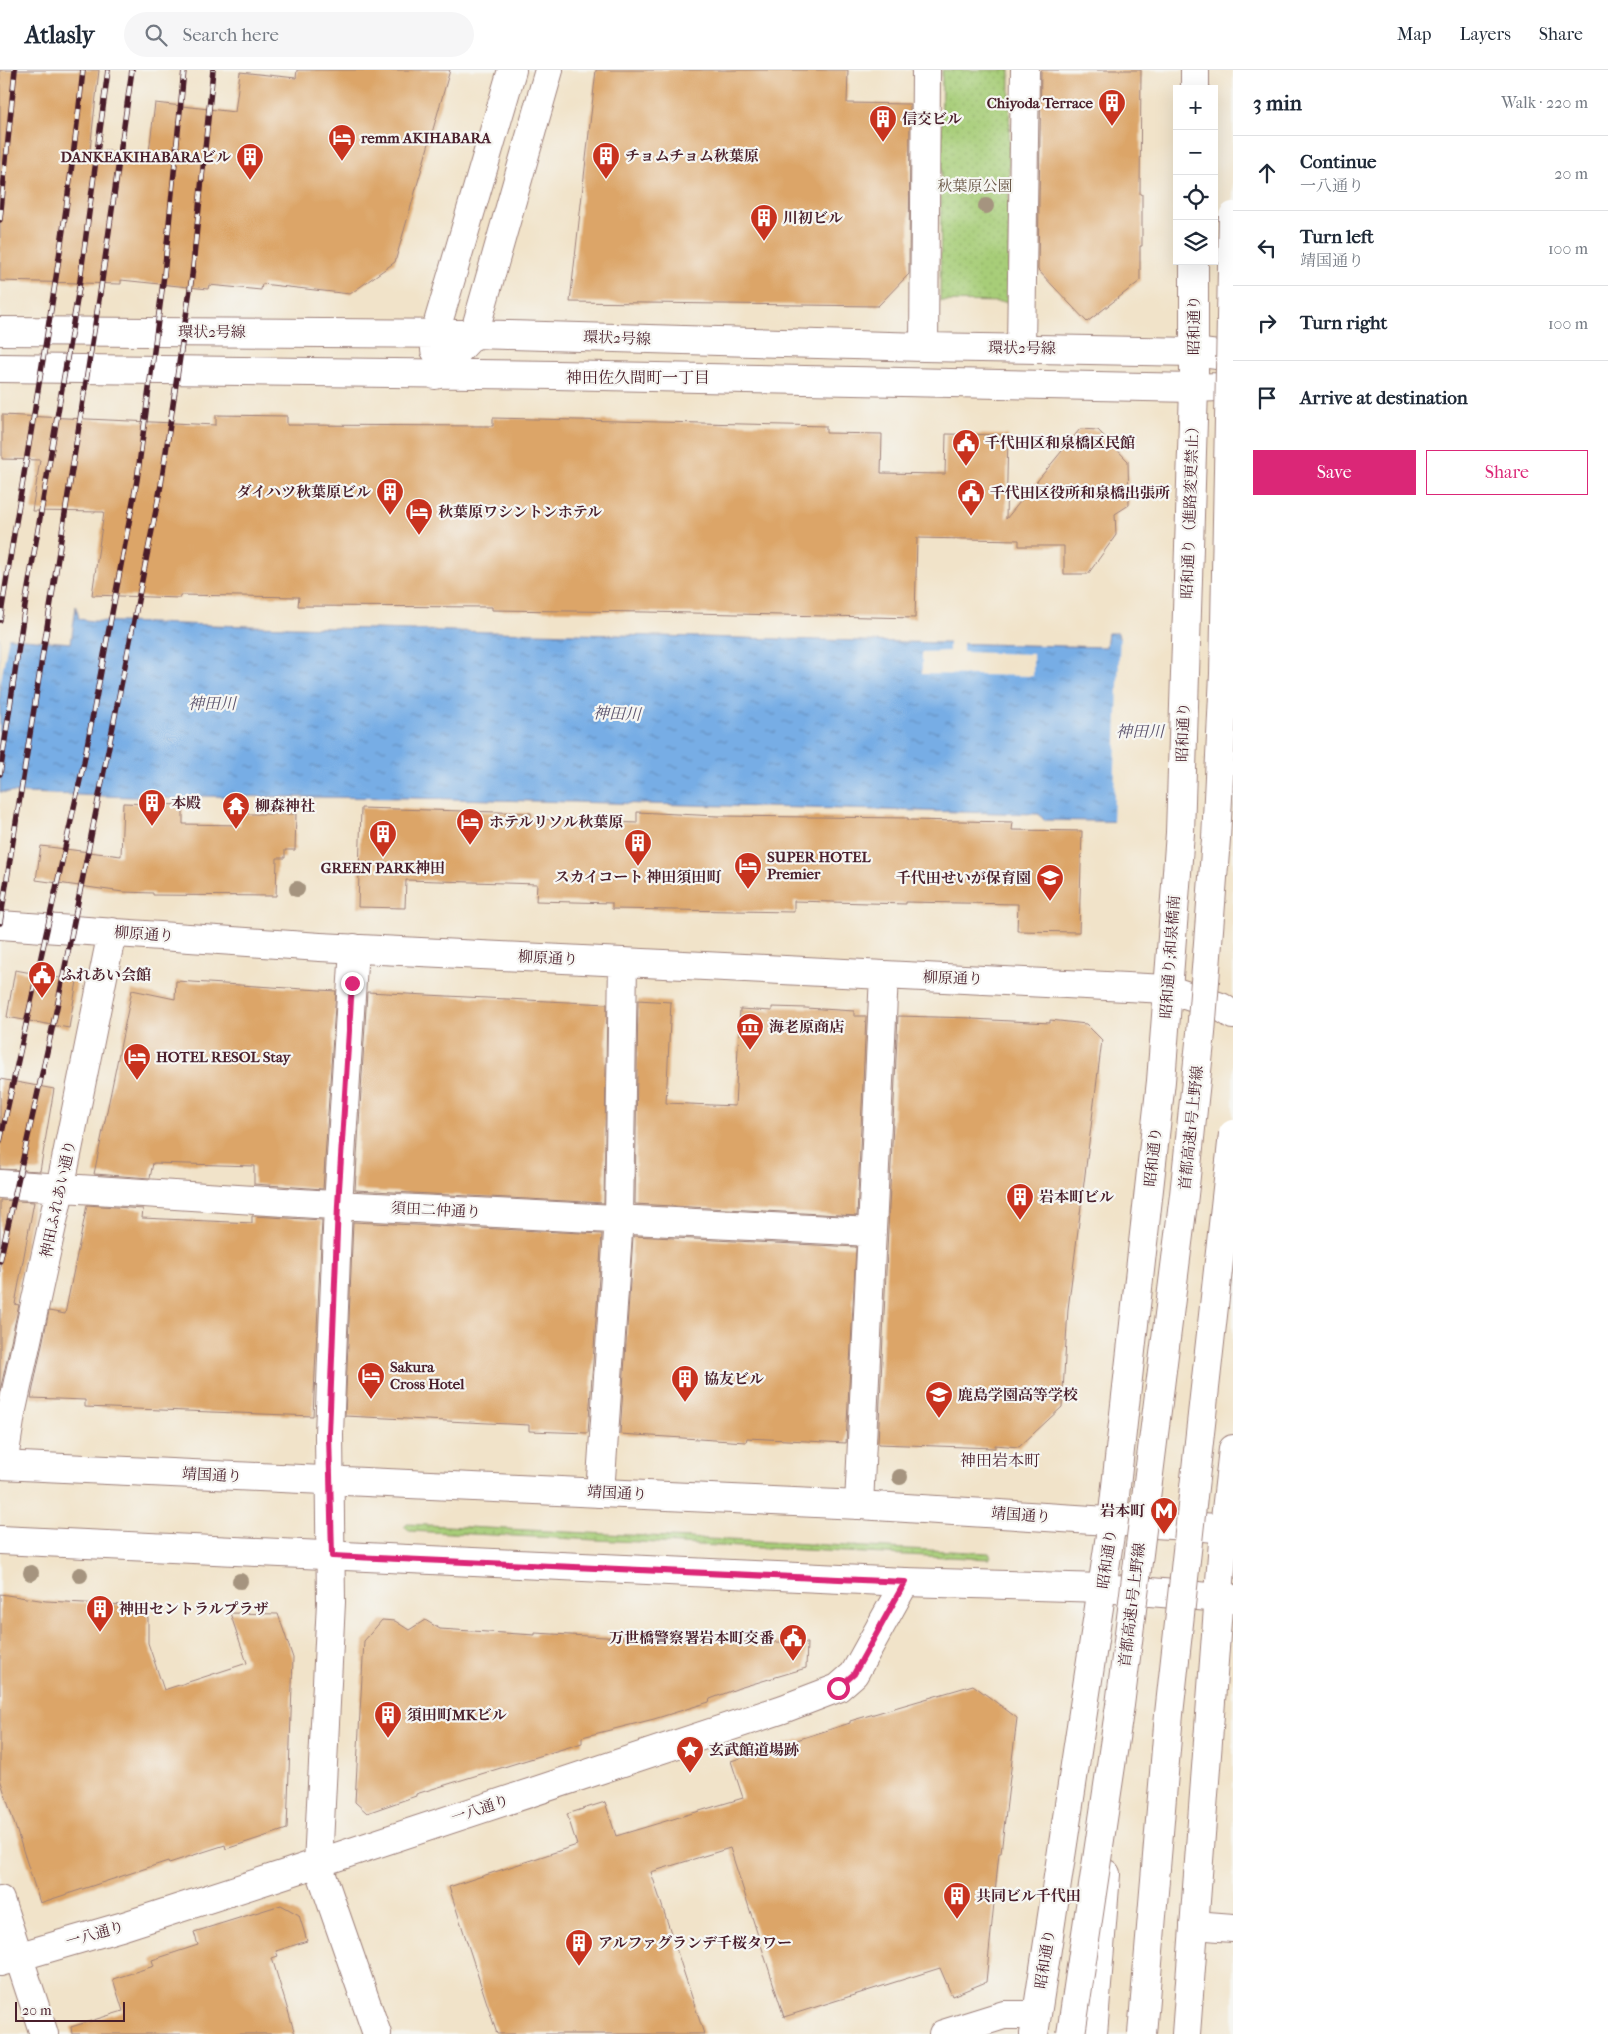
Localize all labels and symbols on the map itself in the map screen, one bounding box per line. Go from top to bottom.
building icon: Chiyoda Terrace [1097,88,1127,127]
place label: Chiyoda Terrace [987,94,1094,112]
building icon: 信交ビル [868,104,898,143]
place label: 信交ビル [902,110,962,128]
hotel icon: remm AKIHABARA [327,123,357,162]
place label: remm AKIHABARA [360,129,492,147]
building icon: チョムチョム秋葉原 [591,141,621,180]
building icon: DANKEAKIHABARAビル [235,142,265,181]
place label: チョムチョム秋葉原 [625,147,759,165]
place label: DANKEAKIHABARAビル [61,148,231,166]
park label: 秋葉原公園 [937,177,1013,195]
building icon: 川初ビル [749,203,779,242]
place label: 川初ビル [783,209,843,227]
street label: 昭和通り [1185,295,1203,355]
street label: 環状2号線 [178,323,246,341]
street label: 環状2号線 [583,328,651,348]
street label: 環状2号線 [988,338,1056,358]
district label: 神田佐久間町一丁目 [566,368,710,387]
street label: 昭和通り（進路変更禁止） [1178,419,1202,599]
public building icon: 千代田区和泉橋区民館 [951,428,981,467]
place label: 千代田区和泉橋区民館 [985,434,1135,452]
building icon: ダイハツ秋葉原ビル [375,477,405,516]
public building icon: 千代田区役所和泉橋出張所 [956,478,986,517]
place label: ダイハツ秋葉原ビル [237,483,371,501]
place label: 千代田区役所和泉橋出張所 [990,484,1170,502]
hotel icon: 秋葉原ワシントンホテル [404,497,434,536]
place label: 秋葉原ワシントンホテル [438,503,602,521]
water label: 神田川 [188,694,238,713]
street label: 昭和通り [1173,702,1193,762]
water label: 神田川 [593,703,643,724]
water label: 神田川 [1116,722,1166,741]
building icon: 本殿 [137,788,167,827]
temple icon: 柳森神社 [221,791,251,830]
place label: 本殿 [171,794,201,812]
place label: 柳森神社 [255,797,315,815]
hotel icon: ホテルリソル秋葉原 [455,807,485,846]
place label: ホテルリソル秋葉原 [489,813,623,831]
building icon: GREEN PARK神田 [368,819,398,858]
building icon: スカイコート 神田須田町 [623,828,653,867]
place label: SUPER HOTEL Premier [767,848,871,883]
hotel icon: SUPER HOTEL Premier [733,851,763,890]
place label: GREEN PARK神田 [321,859,445,877]
school or university icon: 千代田せいが保育園 [1035,863,1065,902]
place label: スカイコート 神田須田町 [554,868,722,886]
place label: 千代田せいが保育園 [896,869,1031,887]
street label: 昭和通り;和泉橋南 [1157,895,1183,1019]
street label: 柳原通り [113,923,175,945]
street label: 柳原通り [518,947,578,969]
public building icon: ふれあい会館 [27,960,57,999]
place label: ふれあい会館 [61,966,151,984]
street label: 柳原通り [923,968,983,988]
route end [341,972,364,995]
museum icon: 海老原商店 [735,1012,765,1051]
place label: 海老原商店 [769,1018,844,1036]
hotel icon: HOTEL RESOL Stay [122,1042,152,1081]
place label: HOTEL RESOL Stay [156,1048,292,1066]
street label: 首都高速1号上野線 [1175,1065,1207,1191]
street label: 昭和通り [1141,1126,1165,1188]
street label: 神田ふれあい通り [37,1138,79,1260]
building icon: 岩本町ビル [1005,1182,1035,1221]
place label: 岩本町ビル [1039,1188,1114,1206]
street label: 須田二仲通り [391,1199,481,1221]
place label: Sakura Cross Hotel [390,1358,465,1393]
hotel icon: Sakura Cross Hotel [356,1361,386,1400]
building icon: 協友ビル [670,1364,700,1403]
place label: 協友ビル [704,1370,764,1388]
school or university icon: 鹿島学園高等学校 [924,1380,954,1419]
place label: 鹿島学園高等学校 [958,1386,1078,1404]
district label: 神田岩本町 [960,1451,1040,1470]
street label: 靖国通り [182,1464,242,1486]
street label: 靖国通り [587,1482,647,1504]
metro station icon: 岩本町 [1149,1496,1179,1535]
place label: 岩本町 [1100,1502,1145,1520]
street label: 靖国通り [990,1504,1052,1526]
street label: 昭和通り [1094,1528,1120,1590]
street label: 首都高速1号上野線 [1115,1542,1149,1668]
building icon: 神田セントラルプラザ [85,1594,115,1633]
place label: 神田セントラルプラザ [119,1600,269,1618]
public building icon: 万世橋警察署岩本町交番 [778,1623,808,1662]
place label: 万世橋警察署岩本町交番 [609,1629,775,1647]
route start [827,1677,850,1700]
building icon: 須田町MKビル [373,1700,403,1739]
place label: 須田町MKビル [407,1706,507,1724]
place icon: 玄武館道場跡 [675,1735,705,1774]
place label: 玄武館道場跡 [709,1741,799,1759]
street label: 一八通り [449,1791,511,1827]
building icon: 共同ビル千代田 [942,1881,972,1920]
place label: 共同ビル千代田 [976,1887,1081,1905]
street label: 一八通り [64,1917,126,1951]
building icon: アルファグランデ千桜タワー [564,1928,594,1967]
street label: 昭和通り [1031,1928,1059,1990]
place label: アルファグランデ千桜タワー [598,1934,792,1952]
scale bar [15,1999,125,2022]

